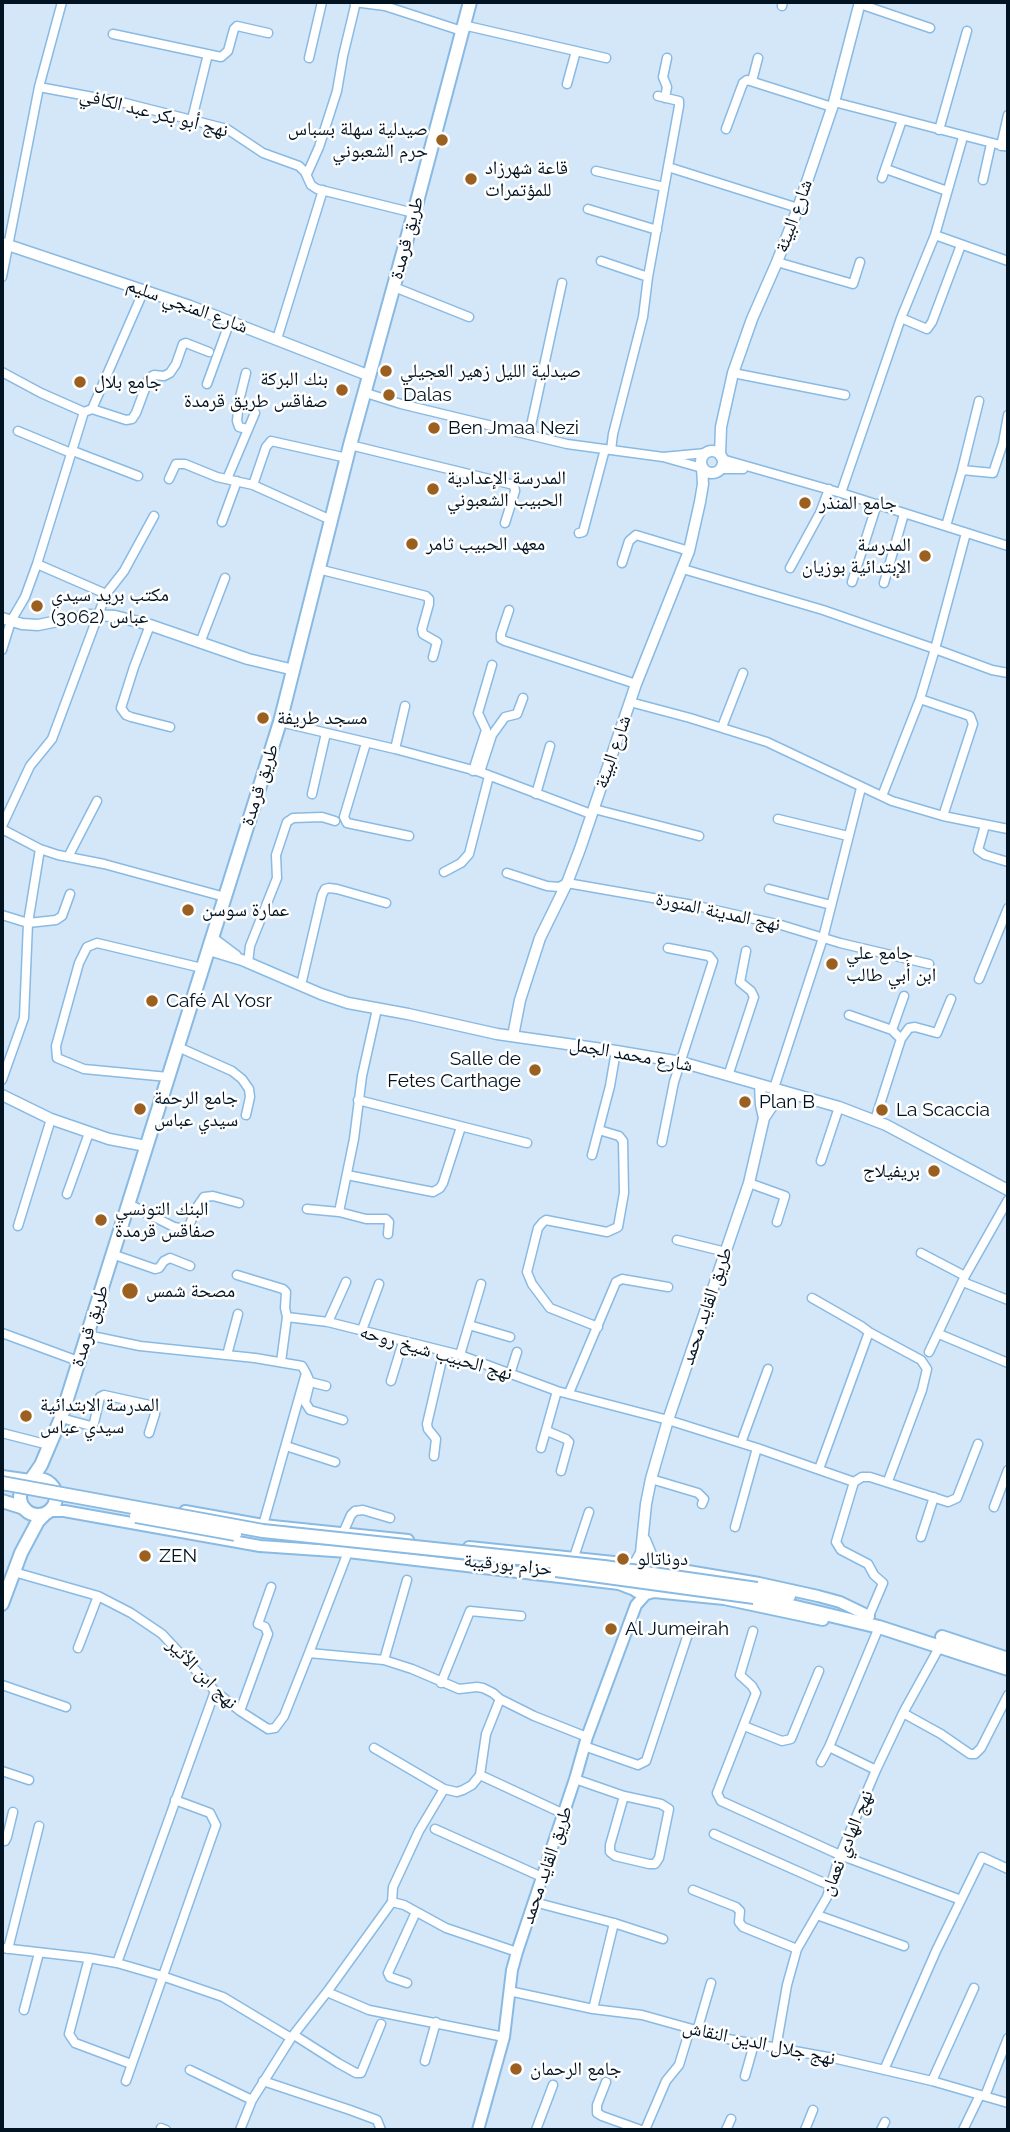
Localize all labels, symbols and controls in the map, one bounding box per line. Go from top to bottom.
street label: نهج أبو بكر عبد الكافي [77,84,231,142]
place label: صيدلية سهلة بسباس حرم الشعبوني [288,118,428,162]
marker: صيدلية سهلة بسباس حرم الشعبوني [434,132,450,148]
place label: قاعة شهرزاد للمؤتمرات [485,157,568,201]
marker: قاعة شهرزاد للمؤتمرات [463,171,479,187]
street label: شارع البيئة [770,176,818,256]
street label: طريق قرمدة [385,194,429,282]
street label: شارع المنجي سليم [123,273,251,339]
place label: صيدلية الليل زهير العجيلي [400,360,581,382]
marker: صيدلية الليل زهير العجيلي [378,363,394,379]
place label: بنك البركة صفاقس طريق قرمدة [184,368,328,412]
place label: جامع بلال [94,371,162,393]
marker: جامع بلال [72,374,88,390]
marker: بنك البركة صفاقس طريق قرمدة [334,382,350,398]
place label: Dalas [403,384,452,406]
marker: Dalas [381,387,397,403]
place label: Ben Jmaa Nezi [448,417,579,439]
marker: Ben Jmaa Nezi [426,420,442,436]
place label: المدرسة الإعدادية الحبيب الشعبوني [447,467,566,511]
marker: المدرسة الإعدادية الحبيب الشعبوني [425,481,441,497]
place label: جامع المنذر [819,492,897,514]
marker: جامع المنذر [797,495,813,511]
place label: معهد الحبيب ثامر [426,533,545,555]
place label: المدرسة الإبتدائية بوزيان [802,534,911,578]
marker: معهد الحبيب ثامر [404,536,420,552]
marker: المدرسة الإبتدائية بوزيان [917,548,933,564]
place label: مكتب بريد سيدي عباس (3062) [51,584,169,628]
marker: مكتب بريد سيدي عباس (3062) [29,598,45,614]
place label: مسجد طريفة [277,707,367,729]
marker: مسجد طريفة [255,710,271,726]
street label: شارع البيئة [590,712,636,792]
street label: طريق قرمدة [236,741,284,829]
street label: نهج المدينة المنورة [654,888,782,936]
place label: عمارة سوسن [202,899,289,921]
marker: عمارة سوسن [180,902,196,918]
place label: جامع علي ابن أبي طالب [846,942,936,986]
marker: جامع علي ابن أبي طالب [824,956,840,972]
place label: Café Al Yosr [166,990,272,1012]
marker: Café Al Yosr [144,993,160,1009]
street label: شارع محمد الجمل [568,1033,694,1077]
place label: Salle de Fetes Carthage [387,1048,521,1092]
marker: Salle de Fetes Carthage [527,1062,543,1078]
place label: جامع الرحمة سيدي عباس [154,1087,238,1131]
place label: Plan B [759,1091,815,1113]
marker: Plan B [737,1094,753,1110]
place label: La Scaccia [896,1099,990,1121]
marker: جامع الرحمة سيدي عباس [132,1101,148,1117]
marker: La Scaccia [874,1102,890,1118]
place label: بريفيلاج [863,1160,920,1182]
marker: بريفيلاج [926,1163,942,1179]
place label: البنك التونسي صفاقس قرمدة [115,1198,215,1242]
marker: البنك التونسي صفاقس قرمدة [93,1212,109,1228]
street label: طريق القايد محمد [676,1244,738,1368]
place label: مصحة شمس [146,1280,235,1302]
marker: مصحة شمس [120,1281,140,1301]
street label: طريق قرمدة [66,1282,114,1370]
street label: نهج الحبيب شيخ روحه [357,1320,515,1386]
place label: المدرسة الابتدائية سيدي عباس [40,1394,159,1438]
marker: المدرسة الابتدائية سيدي عباس [18,1408,34,1424]
place label: ZEN [159,1545,197,1567]
marker: ZEN [137,1548,153,1564]
place label: دوناتالو [637,1548,688,1570]
street label: حزام بورقيبة [463,1549,553,1581]
marker: دوناتالو [615,1551,631,1567]
place label: Al Jumeirah [625,1618,729,1640]
marker: Al Jumeirah [603,1621,619,1637]
street label: نهج ابن الأثير [162,1634,242,1714]
street label: نهج الهادي نعمان [815,1787,879,1899]
street label: طريق القايد محمد [516,1803,578,1927]
street label: نهج جلال الدين النقاش [681,2016,837,2070]
place label: جامع الرحمان [530,2058,622,2080]
marker: جامع الرحمان [508,2061,524,2077]

